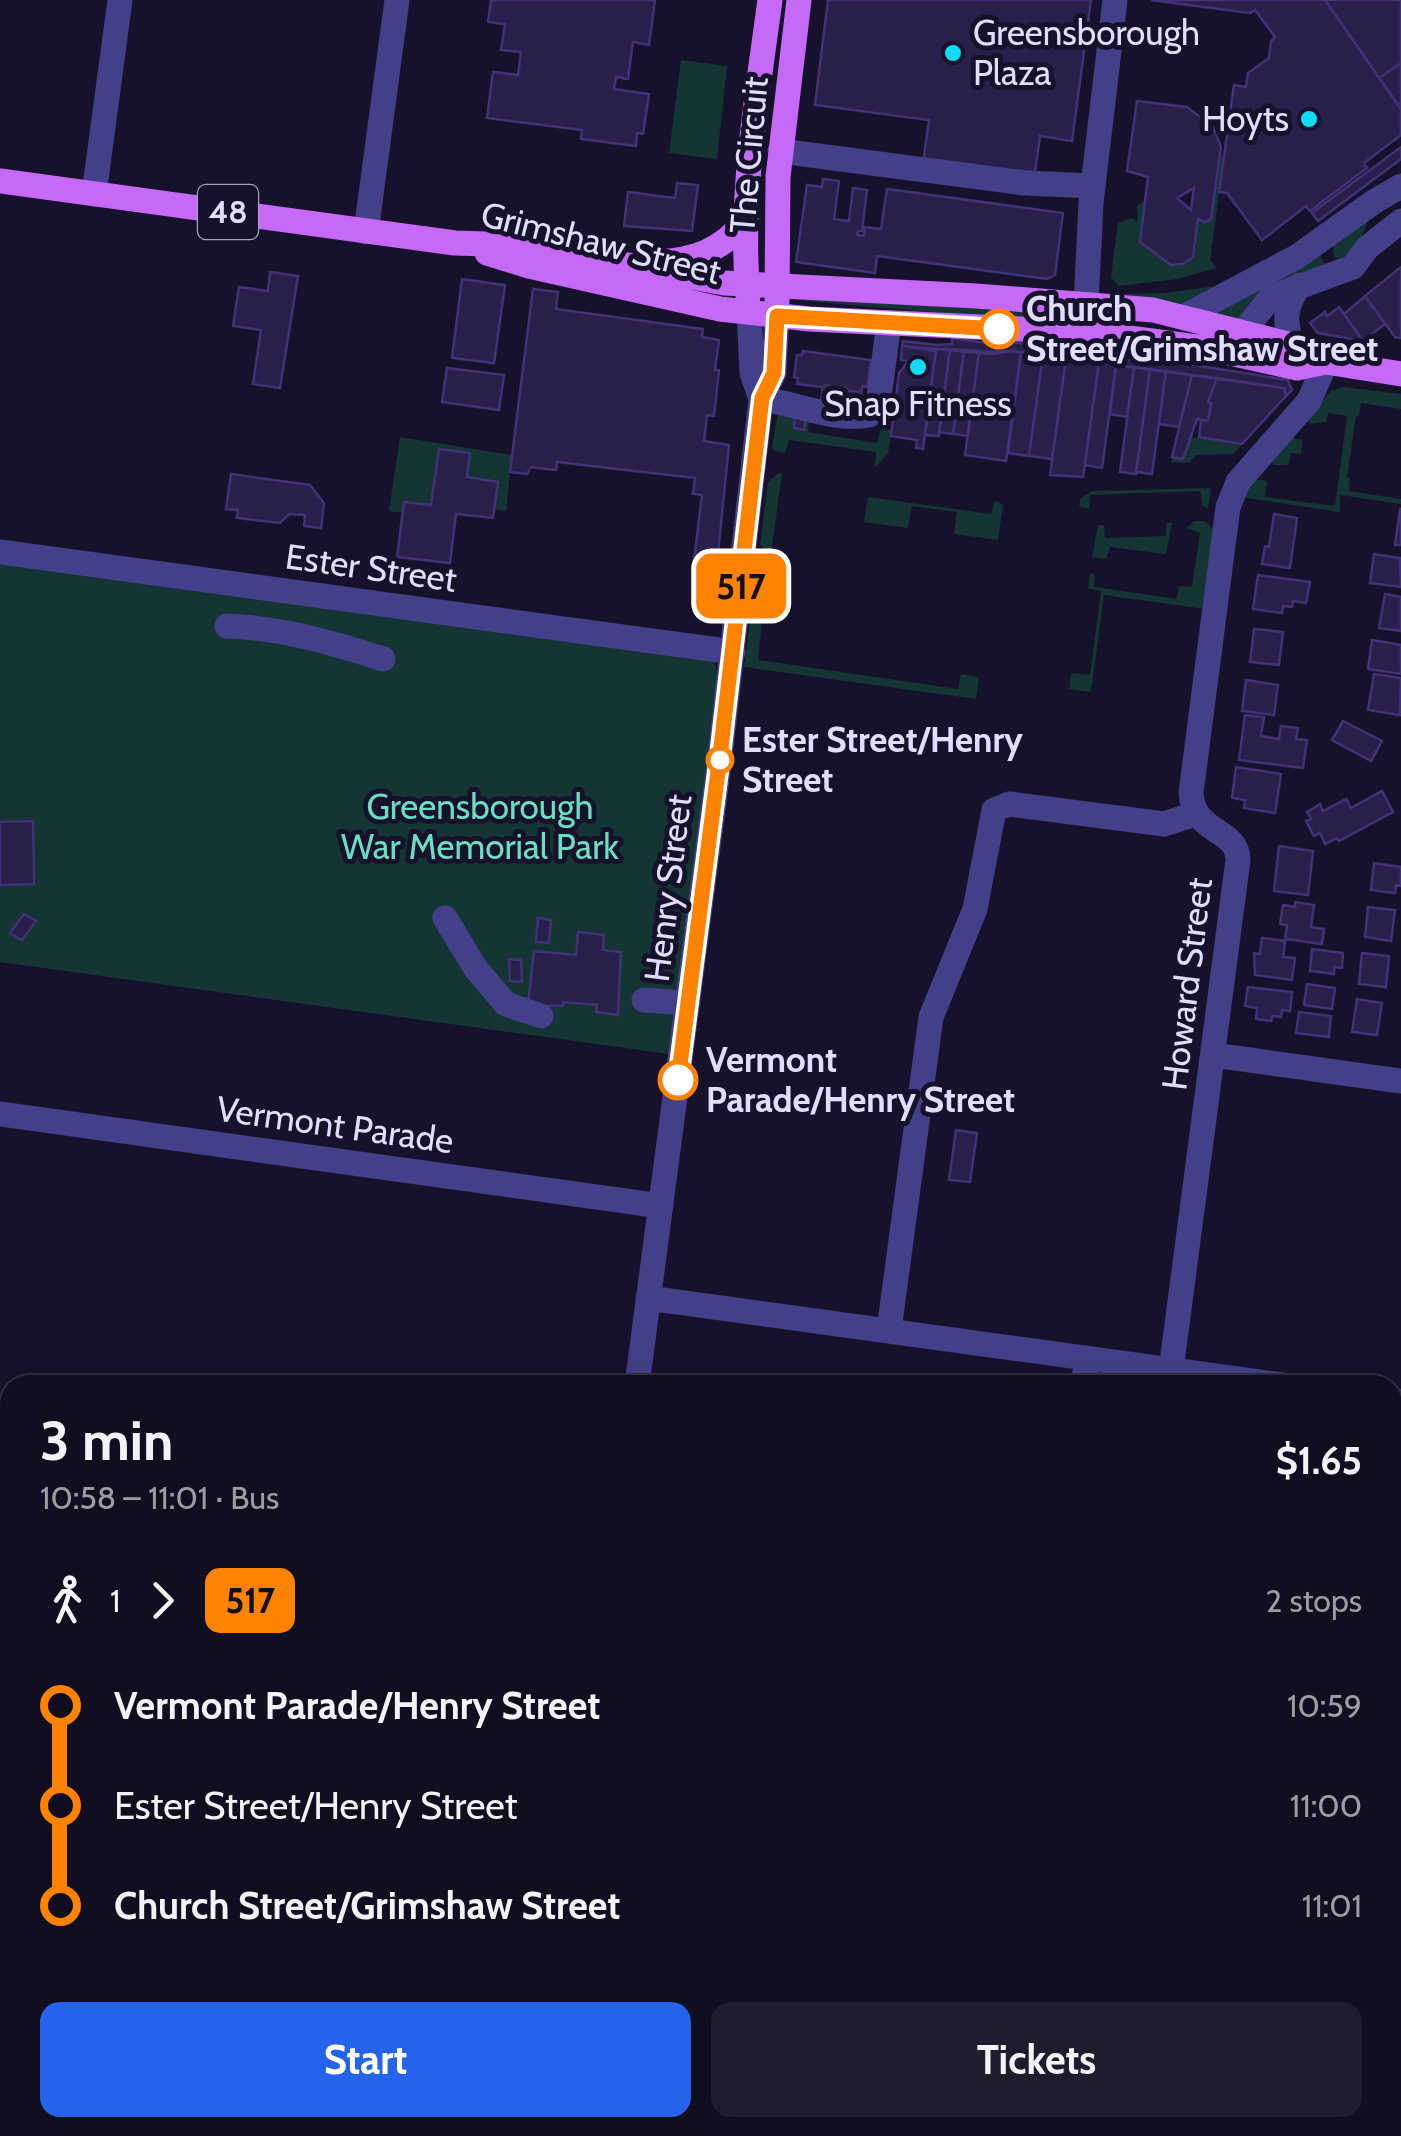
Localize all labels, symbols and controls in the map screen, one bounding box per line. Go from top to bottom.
place label: Greensborough Plaza [973,11,1200,94]
marker: Greensborough Plaza [942,42,964,64]
street label: The Circuit [720,75,777,235]
place label: Hoyts [1202,97,1289,140]
marker: Hoyts [1298,108,1320,130]
road number: 48 [198,185,258,239]
street label: Grimshaw Street [477,192,726,293]
place label: Church Street/Grimshaw Street [1026,287,1378,370]
marker: Church Street/Grimshaw Street [980,310,1018,348]
marker: Snap Fitness [907,356,929,378]
place label: Snap Fitness [824,382,1012,425]
street label: Ester Street [283,534,460,601]
line badge: 517 [684,554,798,618]
text: 517 [716,565,766,608]
place label: Ester Street/Henry Street [742,718,1023,801]
marker: Ester Street/Henry Street [707,747,733,773]
park label: Greensborough War Memorial Park [341,785,619,868]
street label: Henry Street [635,792,700,984]
street label: Howard Street [1152,875,1221,1092]
place label: Vermont Parade/Henry Street [706,1038,1015,1121]
marker: Vermont Parade/Henry Street [659,1061,697,1099]
street label: Vermont Parade [214,1087,456,1162]
text: 3 min [40,1407,173,1474]
text: $1.65 [1276,1437,1362,1484]
text: 10:58 – 11:01 · Bus [40,1478,279,1517]
icon: walk [40,1573,95,1628]
icon: forward [135,1573,190,1628]
text: 517 [225,1579,275,1622]
text: 1 [110,1581,120,1620]
text: 2 stops [1265,1581,1362,1620]
text: Vermont Parade/Henry Street [114,1682,600,1729]
text: 10:59 [1287,1686,1362,1725]
text: Ester Street/Henry Street [114,1782,518,1829]
text: 11:00 [1290,1786,1362,1825]
text: Church Street/Grimshaw Street [114,1882,620,1929]
text: 11:01 [1302,1886,1362,1925]
button: Start [40,2002,691,2117]
button: Tickets [711,2002,1362,2117]

